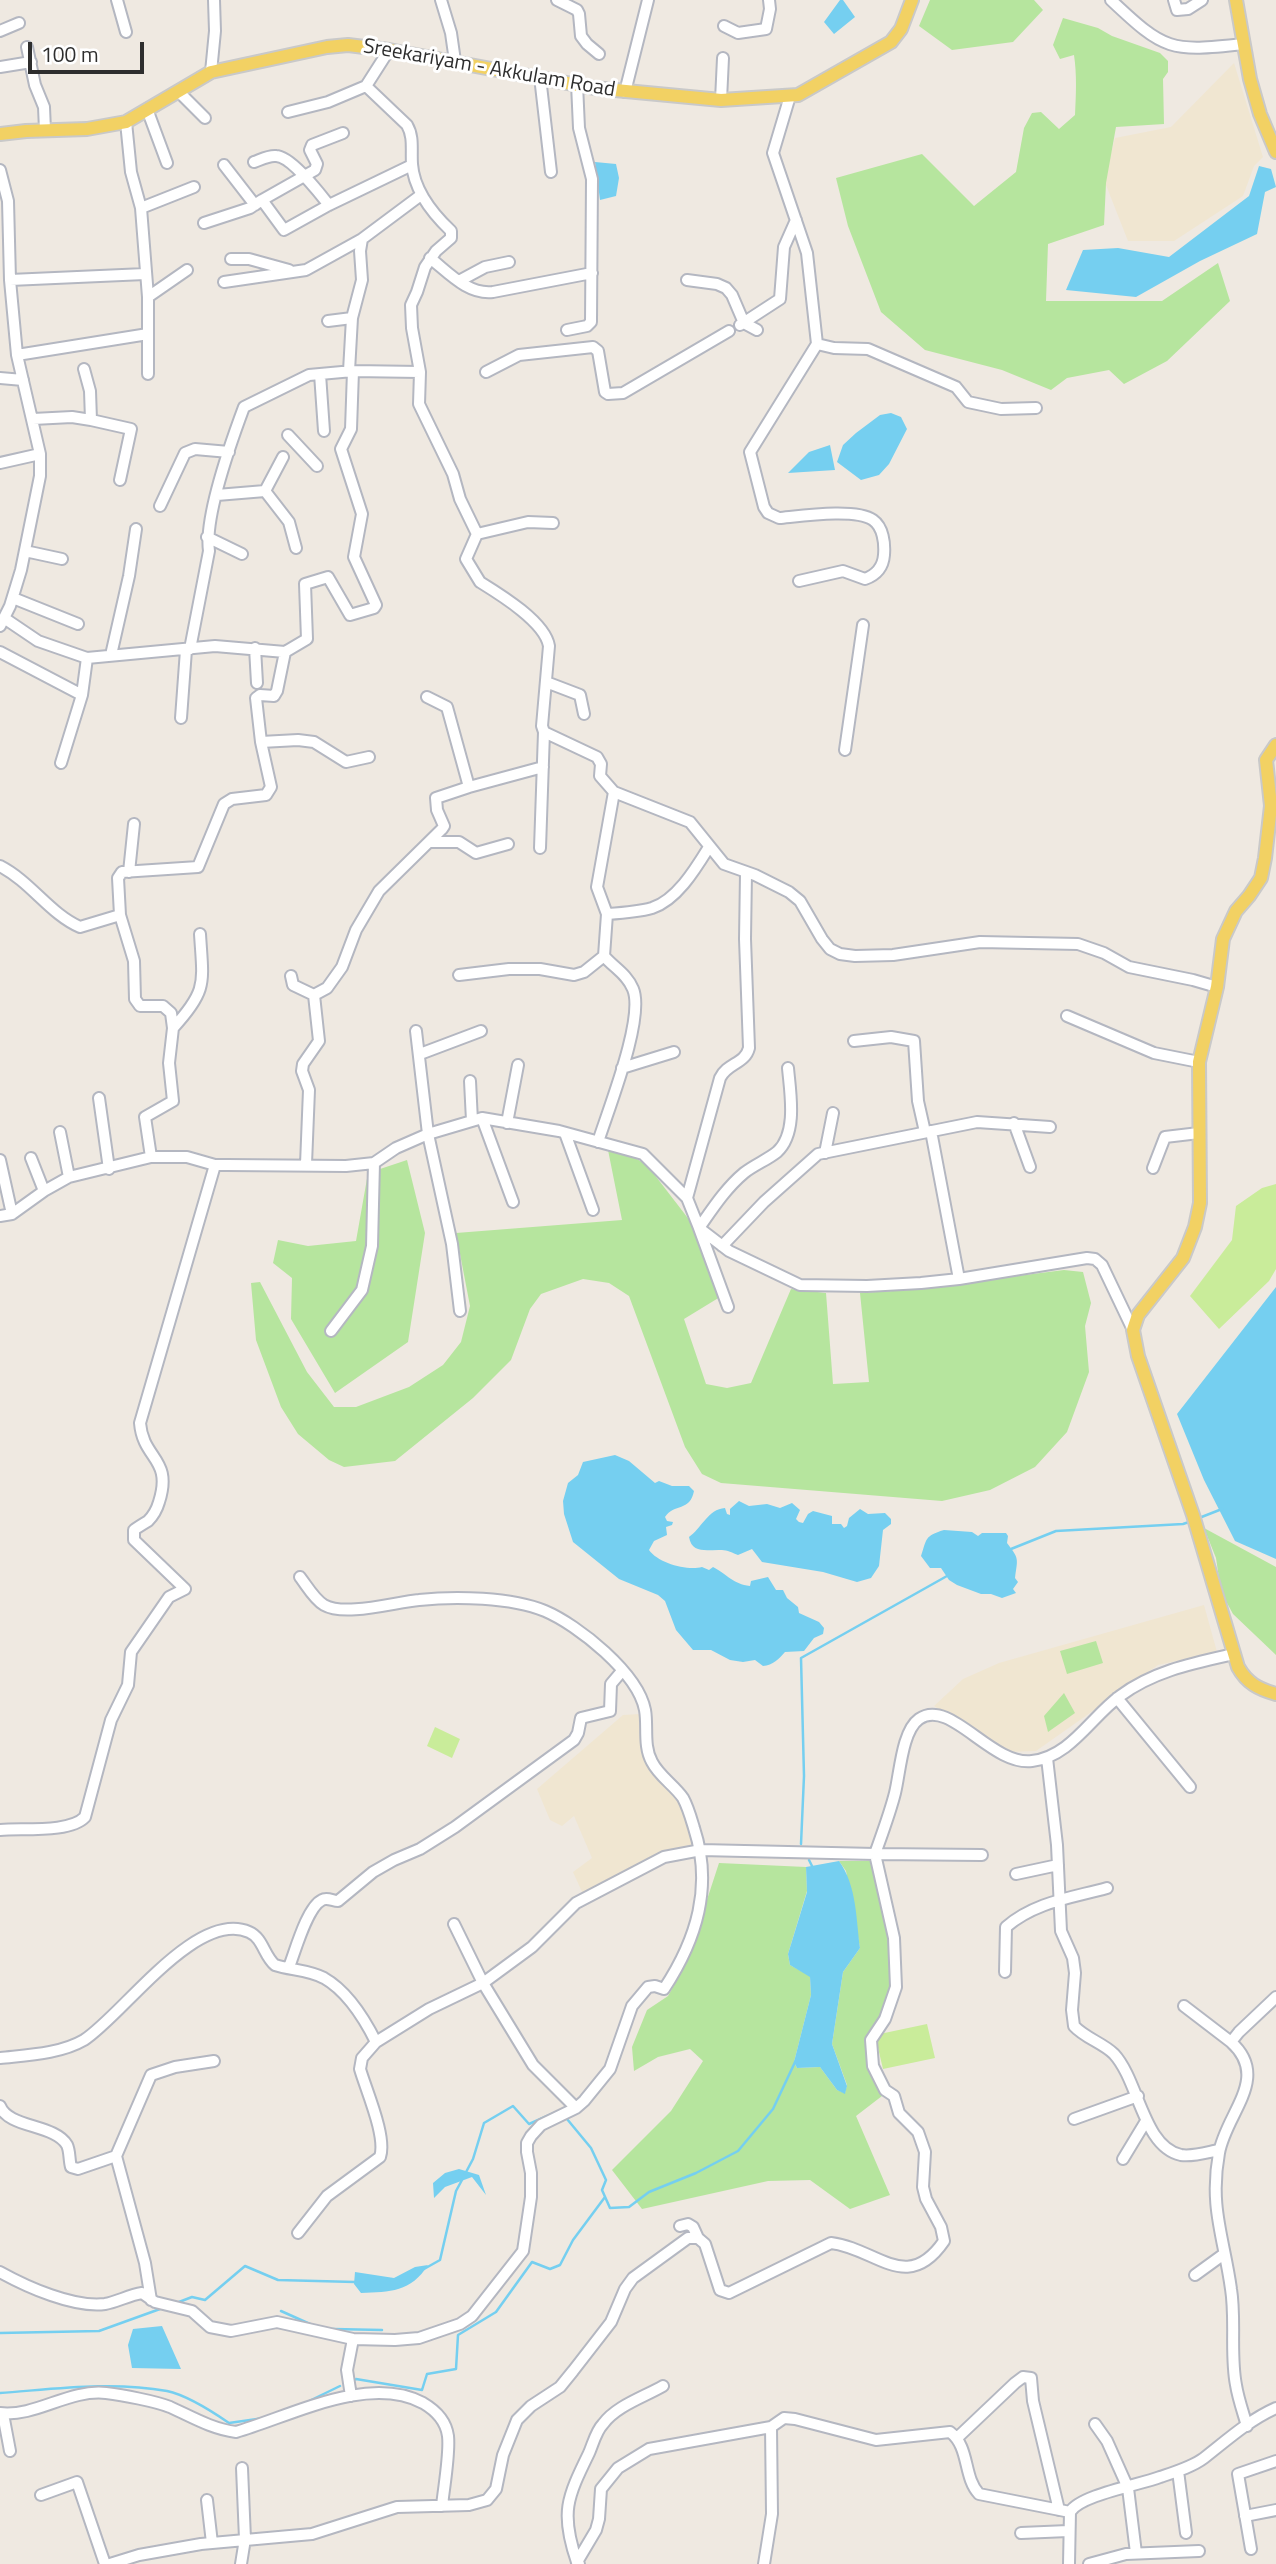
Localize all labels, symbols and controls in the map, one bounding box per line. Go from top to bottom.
scale bar [32,28,147,72]
street label: Sreekariyam - Akkulam Road [361,34,617,104]
text: 100 m [41,38,98,70]

